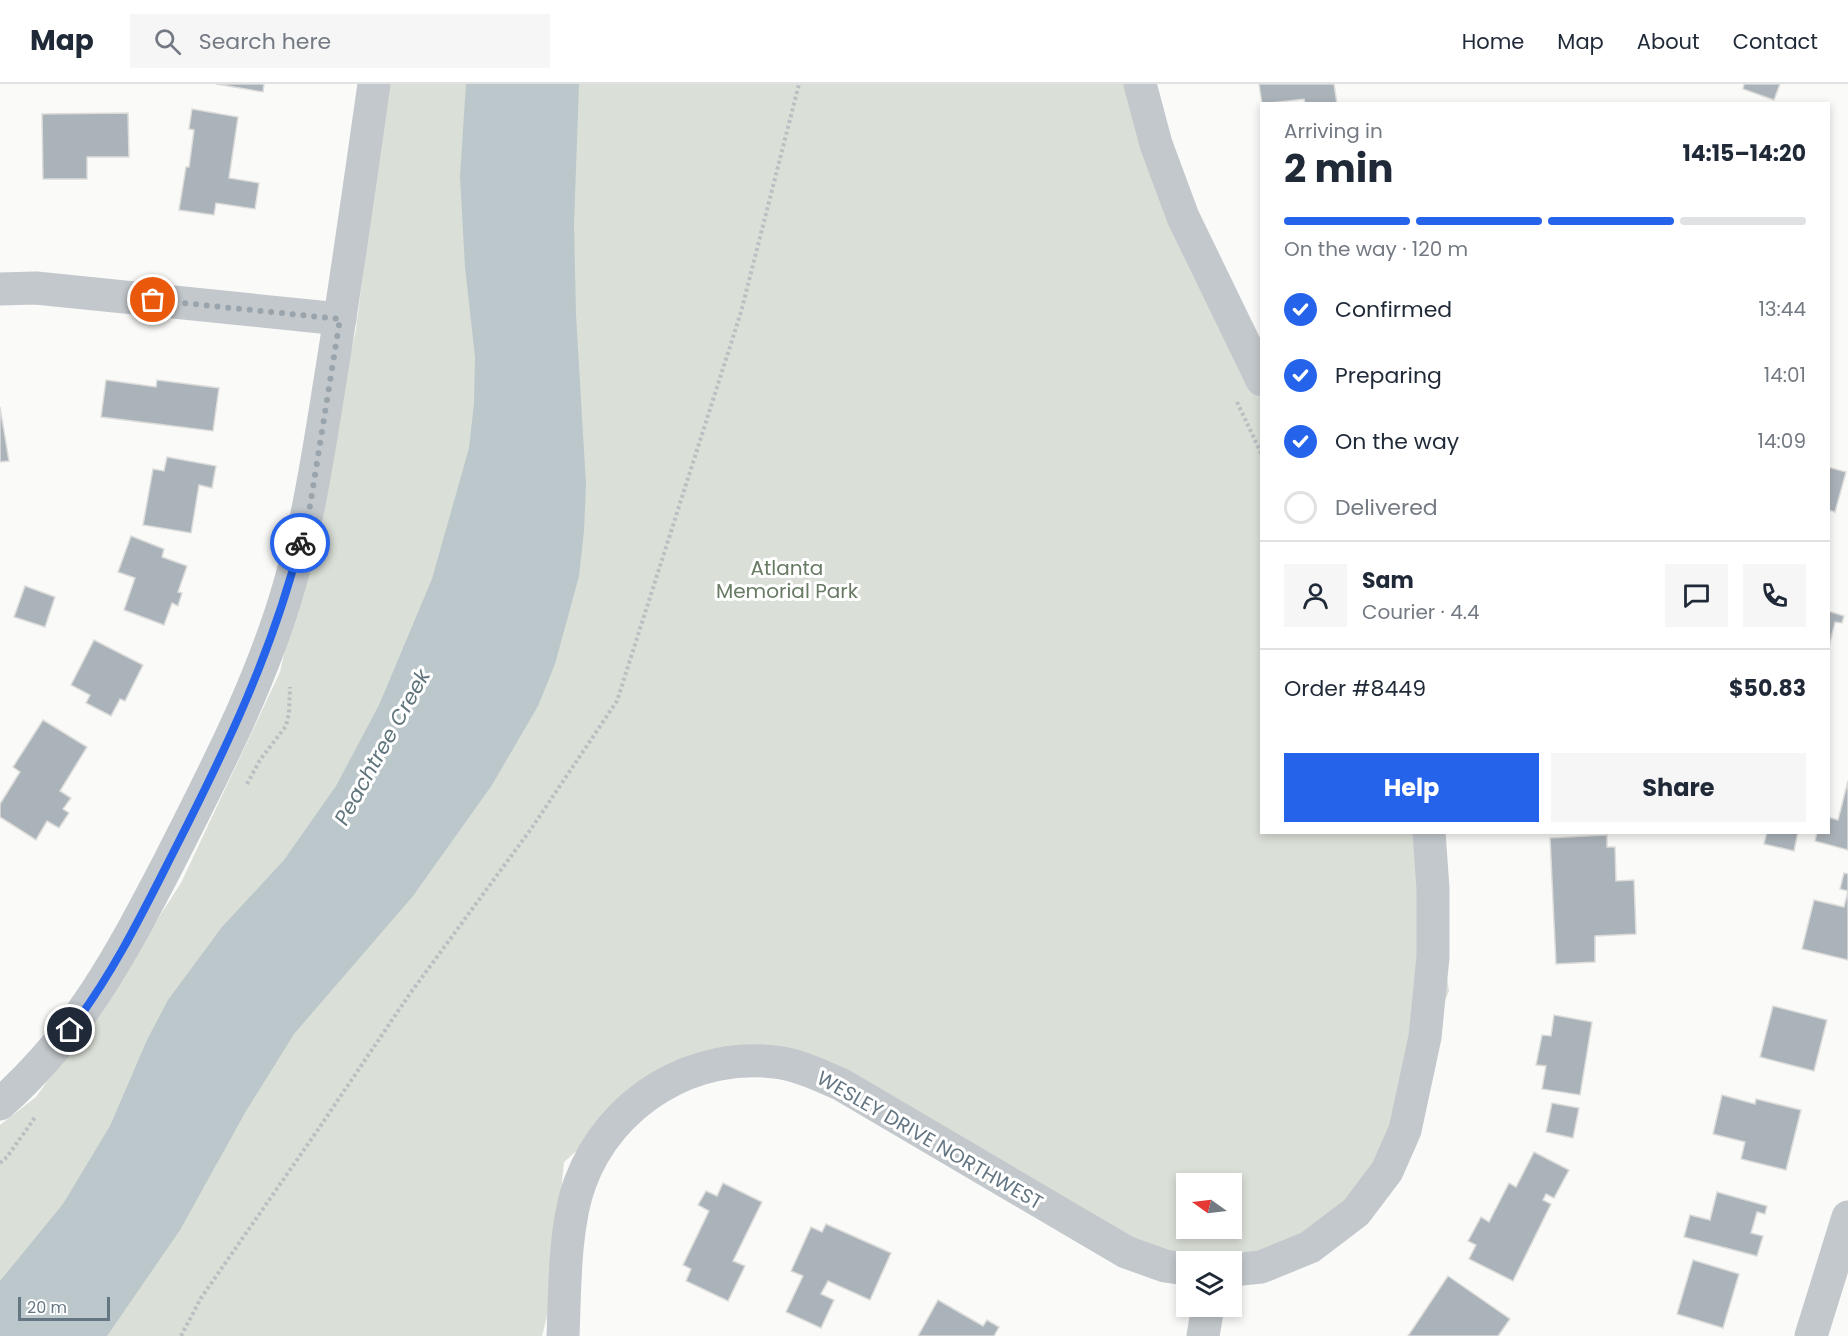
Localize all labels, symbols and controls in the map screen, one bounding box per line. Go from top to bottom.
search box [130,14,550,68]
text: Map [30,21,94,60]
icon: search [151,25,184,58]
text: Search here [199,26,331,57]
text: Home [1462,27,1524,56]
text: Map [1557,27,1604,56]
text: About [1637,27,1700,56]
text: Contact [1733,27,1818,56]
text: Arriving in [1284,117,1383,145]
text: 14:15–14:20 [1682,138,1806,169]
text: 2 min [1284,141,1394,196]
text: On the way · 120 m [1284,235,1468,263]
pin [127,274,178,325]
icon: bag [136,283,169,316]
icon: check [1284,293,1317,326]
text: Confirmed [1335,294,1452,325]
text: 13:44 [1758,295,1806,323]
icon: check [1284,359,1317,392]
text: Preparing [1335,360,1442,391]
text: 14:01 [1764,361,1806,389]
icon: check [1284,425,1317,458]
text: On the way [1335,426,1459,457]
text: 14:09 [1758,427,1806,455]
text: Delivered [1335,492,1438,523]
courier [270,513,330,573]
icon: bike [284,527,317,560]
park label: Atlanta Memorial Park [716,554,859,605]
button: person [1284,564,1347,627]
button: chat [1665,564,1728,627]
button: phone [1743,564,1806,627]
text: Sam [1362,565,1414,596]
text: Courier · 4.4 [1362,598,1480,626]
water label: Peachtree Creek [327,663,437,830]
text: Order #8449 [1284,673,1426,704]
text: $50.83 [1729,673,1806,704]
button: Help [1284,753,1539,822]
button: Share [1551,753,1806,822]
pin [44,1004,95,1055]
icon: home [53,1013,86,1046]
street label: WESLEY DRIVE NORTHWEST [812,1064,1048,1216]
north arrow [1176,1173,1242,1239]
map controls [1176,1173,1242,1317]
button: layers [1176,1251,1242,1317]
scale bar [18,1294,110,1322]
text: 20 m [27,1296,67,1319]

